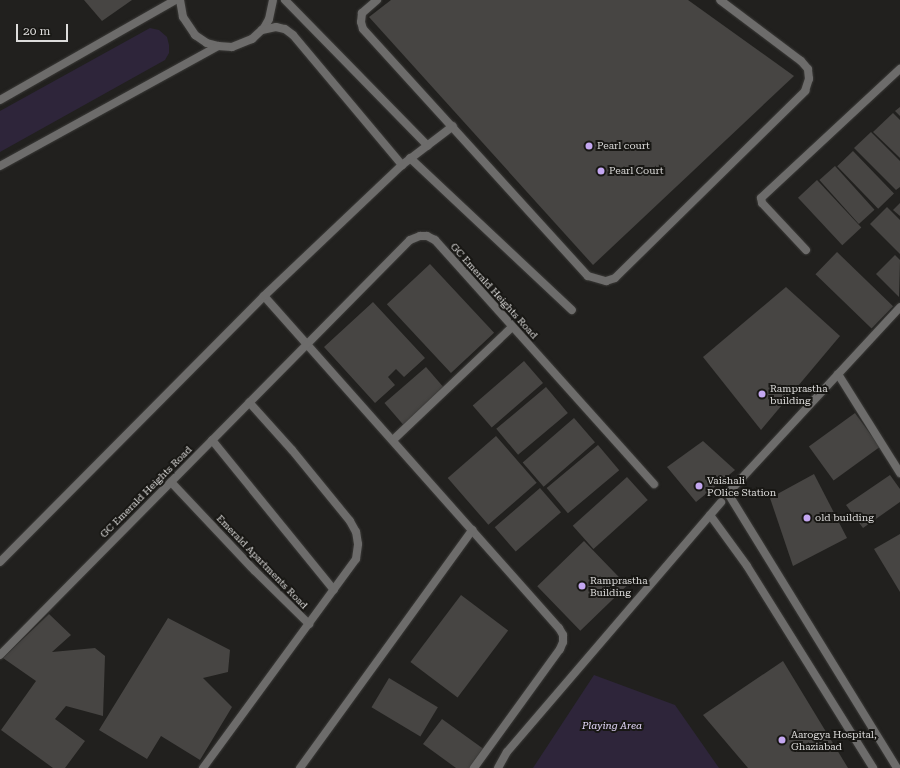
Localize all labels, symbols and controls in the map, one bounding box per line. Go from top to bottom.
scale bar [18,16,70,42]
text: 20 m [23,24,50,38]
place label: Pearl court [597,140,650,152]
marker: Pearl court [584,141,594,151]
place label: Pearl Court [609,165,663,177]
marker: Pearl Court [596,166,606,176]
street label: GC Emerald Heights Road [448,241,540,341]
place label: Ramprastha building [770,382,828,406]
marker: Ramprastha building [757,389,767,399]
street label: GC Emerald Heights Road [98,444,194,540]
place label: Vaishali POlice Station [707,474,776,498]
marker: Vaishali POlice Station [694,481,704,491]
place label: old building [815,512,874,524]
street label: Emerald Apartments Road [214,513,310,611]
marker: old building [802,513,812,523]
place label: Ramprastha Building [590,574,648,598]
marker: Ramprastha Building [577,581,587,591]
park label: Playing Area [582,720,642,732]
place label: Aarogya Hospital, Ghaziabad [791,728,877,752]
marker: Aarogya Hospital, Ghaziabad [776,734,788,746]

